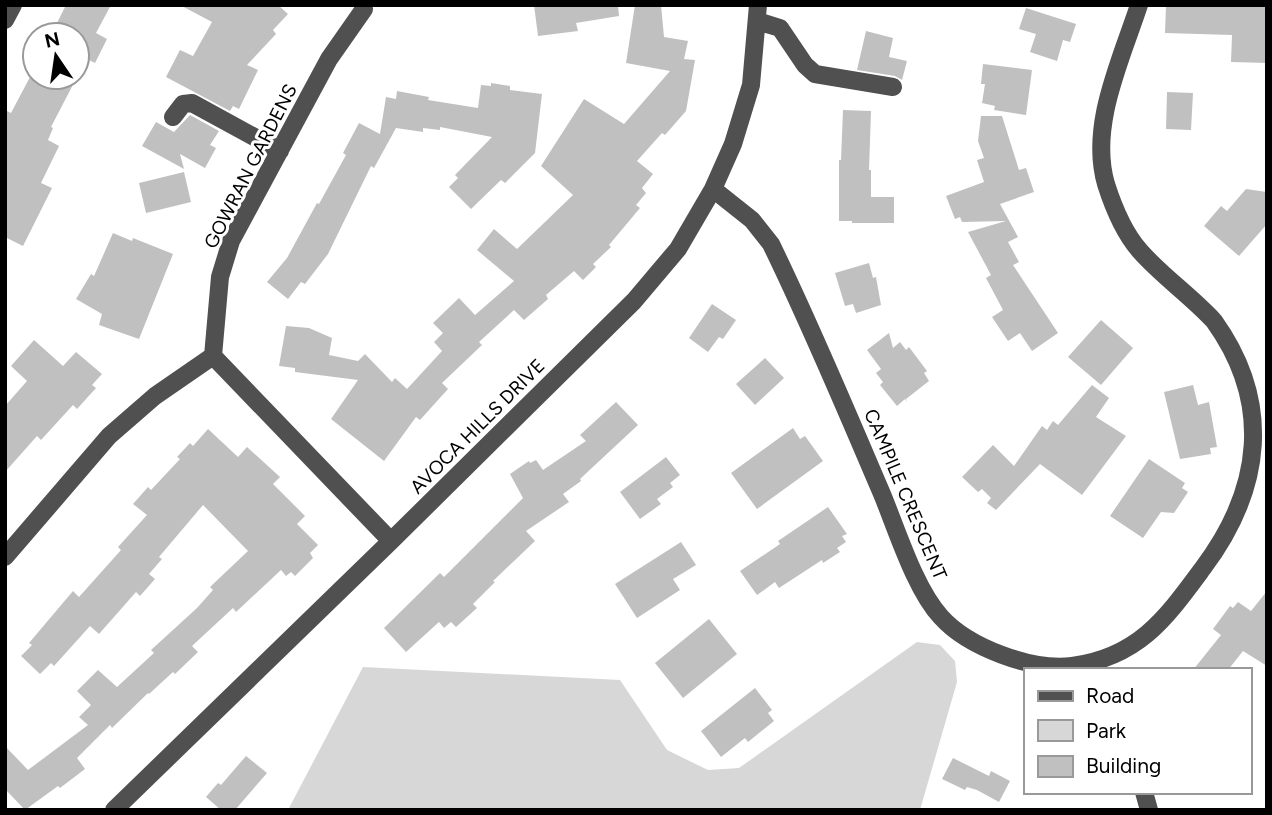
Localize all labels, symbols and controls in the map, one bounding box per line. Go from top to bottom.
north arrow [21,21,91,91]
text: N [43,27,62,53]
street label: GOWRAN GARDENS [199,80,302,252]
street label: AVOCA HILLS DRIVE [405,354,550,499]
street label: CAMPILE CRESCENT [859,405,952,583]
legend [1024,668,1251,794]
text: Road [1086,683,1134,708]
text: Park [1086,718,1127,743]
text: Building [1086,753,1161,778]

